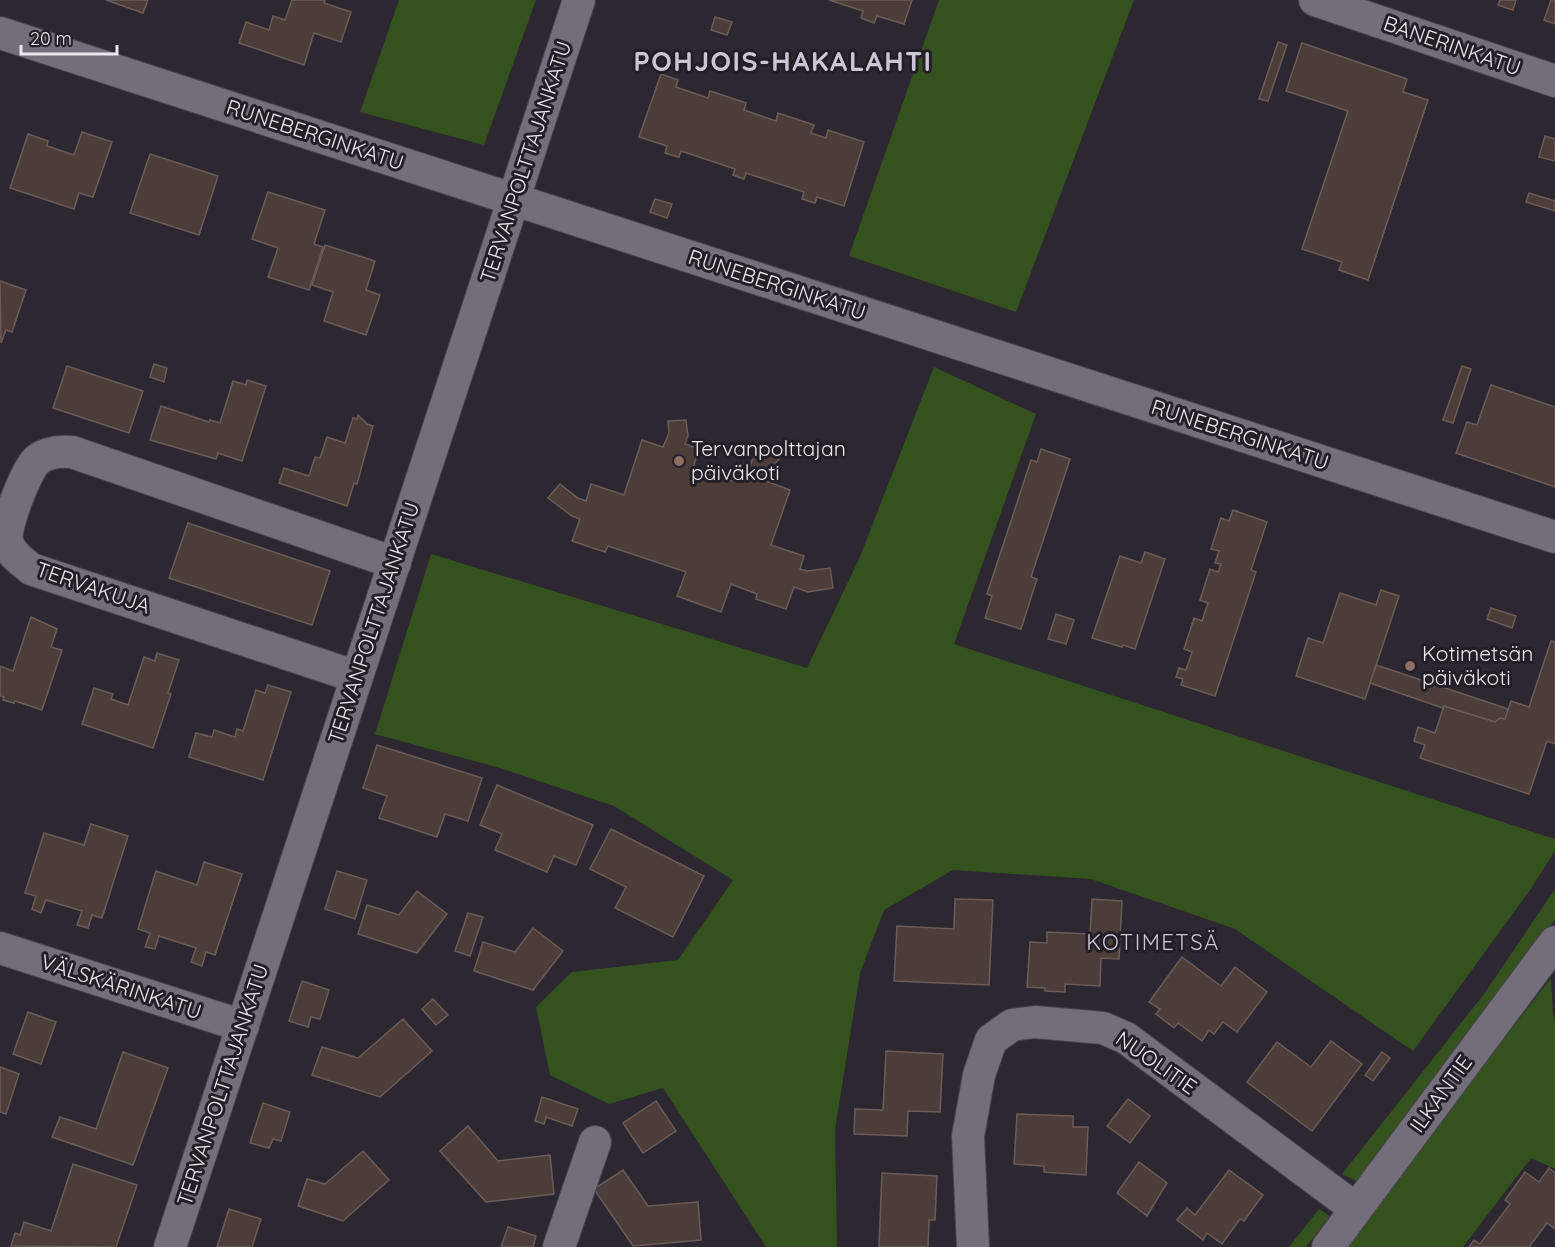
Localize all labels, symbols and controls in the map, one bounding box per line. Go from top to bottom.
street label: BANERINKATU [1380,9,1524,81]
scale bar [21,18,117,56]
text: 20 m [30,27,72,50]
street label: TERVANPOLTTAJANKATU [474,38,576,286]
district label: POHJOIS-HAKALAHTI [633,44,933,78]
street label: RUNEBERGINKATU [223,93,407,175]
street label: RUNEBERGINKATU [685,243,869,325]
street label: RUNEBERGINKATU [1148,393,1332,475]
place label: Tervanpolttajan päiväkoti [691,435,846,485]
marker: Tervanpolttajan päiväkoti [672,454,686,468]
street label: TERVANPOLTTAJANKATU [322,499,424,747]
street label: TERVAKUJA [33,555,154,619]
place label: Kotimetsän päiväkoti [1422,640,1533,690]
marker: Kotimetsän päiväkoti [1403,659,1417,673]
district label: KOTIMETSÄ [1086,928,1220,956]
street label: VÄLSKÄRINKATU [38,948,205,1024]
street label: TERVANPOLTTAJANKATU [171,961,273,1209]
street label: NUOLITIE [1111,1025,1202,1099]
street label: ILKANTIE [1403,1050,1477,1137]

